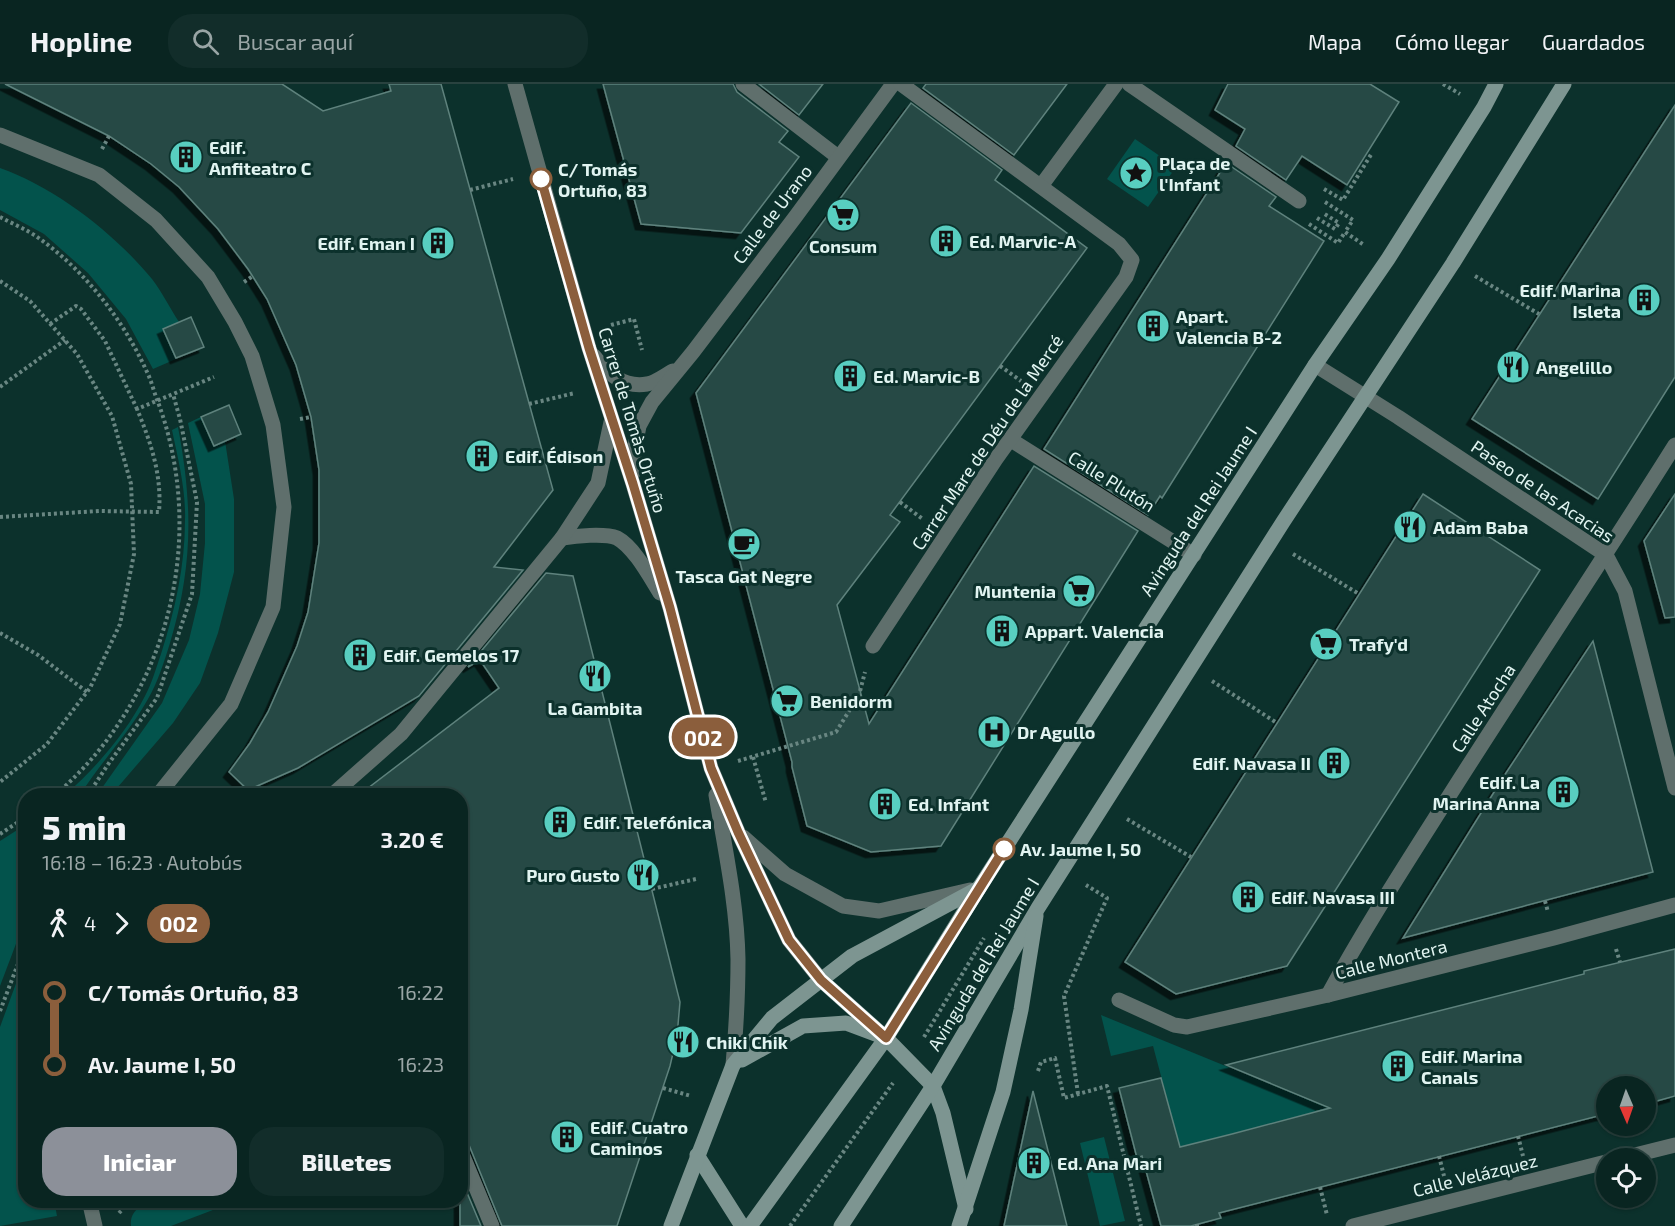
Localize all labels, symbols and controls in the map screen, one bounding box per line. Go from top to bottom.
search box [168,14,588,68]
text: Hopline [30,24,132,58]
icon: search [189,25,222,58]
text: Buscar aquí [237,28,353,54]
text: Mapa [1308,29,1362,54]
text: Cómo llegar [1395,29,1509,54]
text: Guardados [1542,29,1645,54]
place label: Edif. Anfiteatro C [209,136,312,179]
building icon: Edif. Anfiteatro C [168,139,204,175]
place label: Plaça de l'Infant [1159,152,1231,195]
place icon: Plaça de l'Infant [1118,155,1154,191]
place label: C/ Tomás Ortuño, 83 [558,158,647,201]
street label: Calle de Urano [728,160,816,268]
marker: C/ Tomás Ortuño, 83 [530,168,552,190]
supermarket icon: Consum [825,197,861,233]
building icon: Ed. Marvic-A [928,223,964,259]
building icon: Edif. Eman I [420,225,456,261]
place label: Ed. Marvic-A [969,230,1076,252]
place label: Edif. Eman I [317,232,415,254]
place label: Consum [809,235,877,257]
place label: Edif. Marina Isleta [1519,279,1621,322]
building icon: Edif. Marina Isleta [1626,282,1662,318]
place label: Apart. Valencia B-2 [1176,305,1282,348]
building icon: Apart. Valencia B-2 [1135,308,1171,344]
street label: Carrer de Tomàs Ortuño [594,325,672,515]
street label: Carrer Mare de Déu de la Mercé [907,330,1067,554]
restaurant icon: Angelillo [1495,349,1531,385]
place label: Angelillo [1536,356,1612,378]
building icon: Ed. Marvic-B [832,358,868,394]
place label: Ed. Marvic-B [873,365,980,387]
street label: Avinguda del Rei Jaume I [1135,422,1261,600]
street label: Paseo de las Acacias [1467,435,1619,547]
building icon: Edif. Édison [464,438,500,474]
place label: Edif. Édison [505,445,603,467]
street label: Calle Plutón [1064,446,1160,516]
restaurant icon: Adam Baba [1392,509,1428,545]
place label: Adam Baba [1433,516,1528,538]
cafe icon: Tasca Gat Negre [726,526,762,562]
place label: Tasca Gat Negre [676,565,812,587]
supermarket icon: Muntenia [1061,573,1097,609]
place label: Muntenia [974,580,1056,602]
building icon: Appart. Valencia [984,613,1020,649]
place label: Appart. Valencia [1025,620,1164,642]
supermarket icon: Trafy'd [1308,626,1344,662]
place label: Trafy'd [1349,633,1408,655]
building icon: Edif. Gemelos 17 [342,637,378,673]
place label: Edif. Gemelos 17 [383,644,520,666]
restaurant icon: La Gambita [577,658,613,694]
street label: Calle Atocha [1446,660,1520,756]
supermarket icon: Benidorm [769,683,805,719]
place label: Benidorm [810,690,892,712]
place label: La Gambita [548,697,642,719]
hospital icon: Dr Agullo [976,714,1012,750]
line badge: 002 [668,718,738,756]
place label: Dr Agullo [1017,721,1095,743]
text: 002 [684,725,722,750]
building icon: Edif. Navasa II [1316,745,1352,781]
place label: Edif. Navasa II [1192,752,1311,774]
place label: Edif. La Marina Anna [1432,771,1540,814]
building icon: Edif. La Marina Anna [1545,774,1581,810]
building icon: Ed. Infant [867,786,903,822]
place label: Ed. Infant [908,793,990,815]
building icon: Edif. Telefónica [542,804,578,840]
text: 5 min [42,807,126,847]
place label: Edif. Telefónica [583,811,712,833]
text: 3.20 € [381,826,444,852]
marker: Av. Jaume I, 50 [993,838,1015,860]
place label: Av. Jaume I, 50 [1020,838,1141,860]
text: 16:18 – 16:23 · Autobús [42,850,242,874]
restaurant icon: Puro Gusto [625,857,661,893]
place label: Puro Gusto [526,864,620,886]
street label: Avinguda del Rei Jaume I [923,873,1043,1055]
building icon: Edif. Navasa III [1230,879,1266,915]
place label: Edif. Navasa III [1271,886,1395,908]
icon: walk [42,907,75,940]
icon: forward [105,907,138,940]
text: 4 [84,911,96,935]
text: 002 [159,911,198,936]
street label: Calle Montera [1333,934,1449,984]
text: C/ Tomás Ortuño, 83 [88,979,299,1005]
text: 16:22 [397,980,444,1004]
restaurant icon: Chiki Chik [665,1024,701,1060]
place label: Chiki Chik [706,1031,788,1053]
place label: Edif. Marina Canals [1421,1045,1523,1088]
building icon: Edif. Marina Canals [1380,1048,1416,1084]
text: Av. Jaume I, 50 [88,1051,236,1077]
text: 16:23 [398,1052,444,1076]
north arrow [1596,1076,1656,1136]
map controls [1596,1076,1656,1208]
place label: Edif. Cuatro Caminos [590,1116,688,1159]
building icon: Edif. Cuatro Caminos [549,1119,585,1155]
button: Iniciar [42,1127,237,1196]
button: Billetes [249,1127,444,1196]
building icon: Ed. Ana Mari [1016,1145,1052,1181]
button: locate [1596,1148,1656,1208]
street label: Calle Velázquez [1410,1149,1540,1201]
place label: Ed. Ana Mari [1057,1152,1162,1174]

